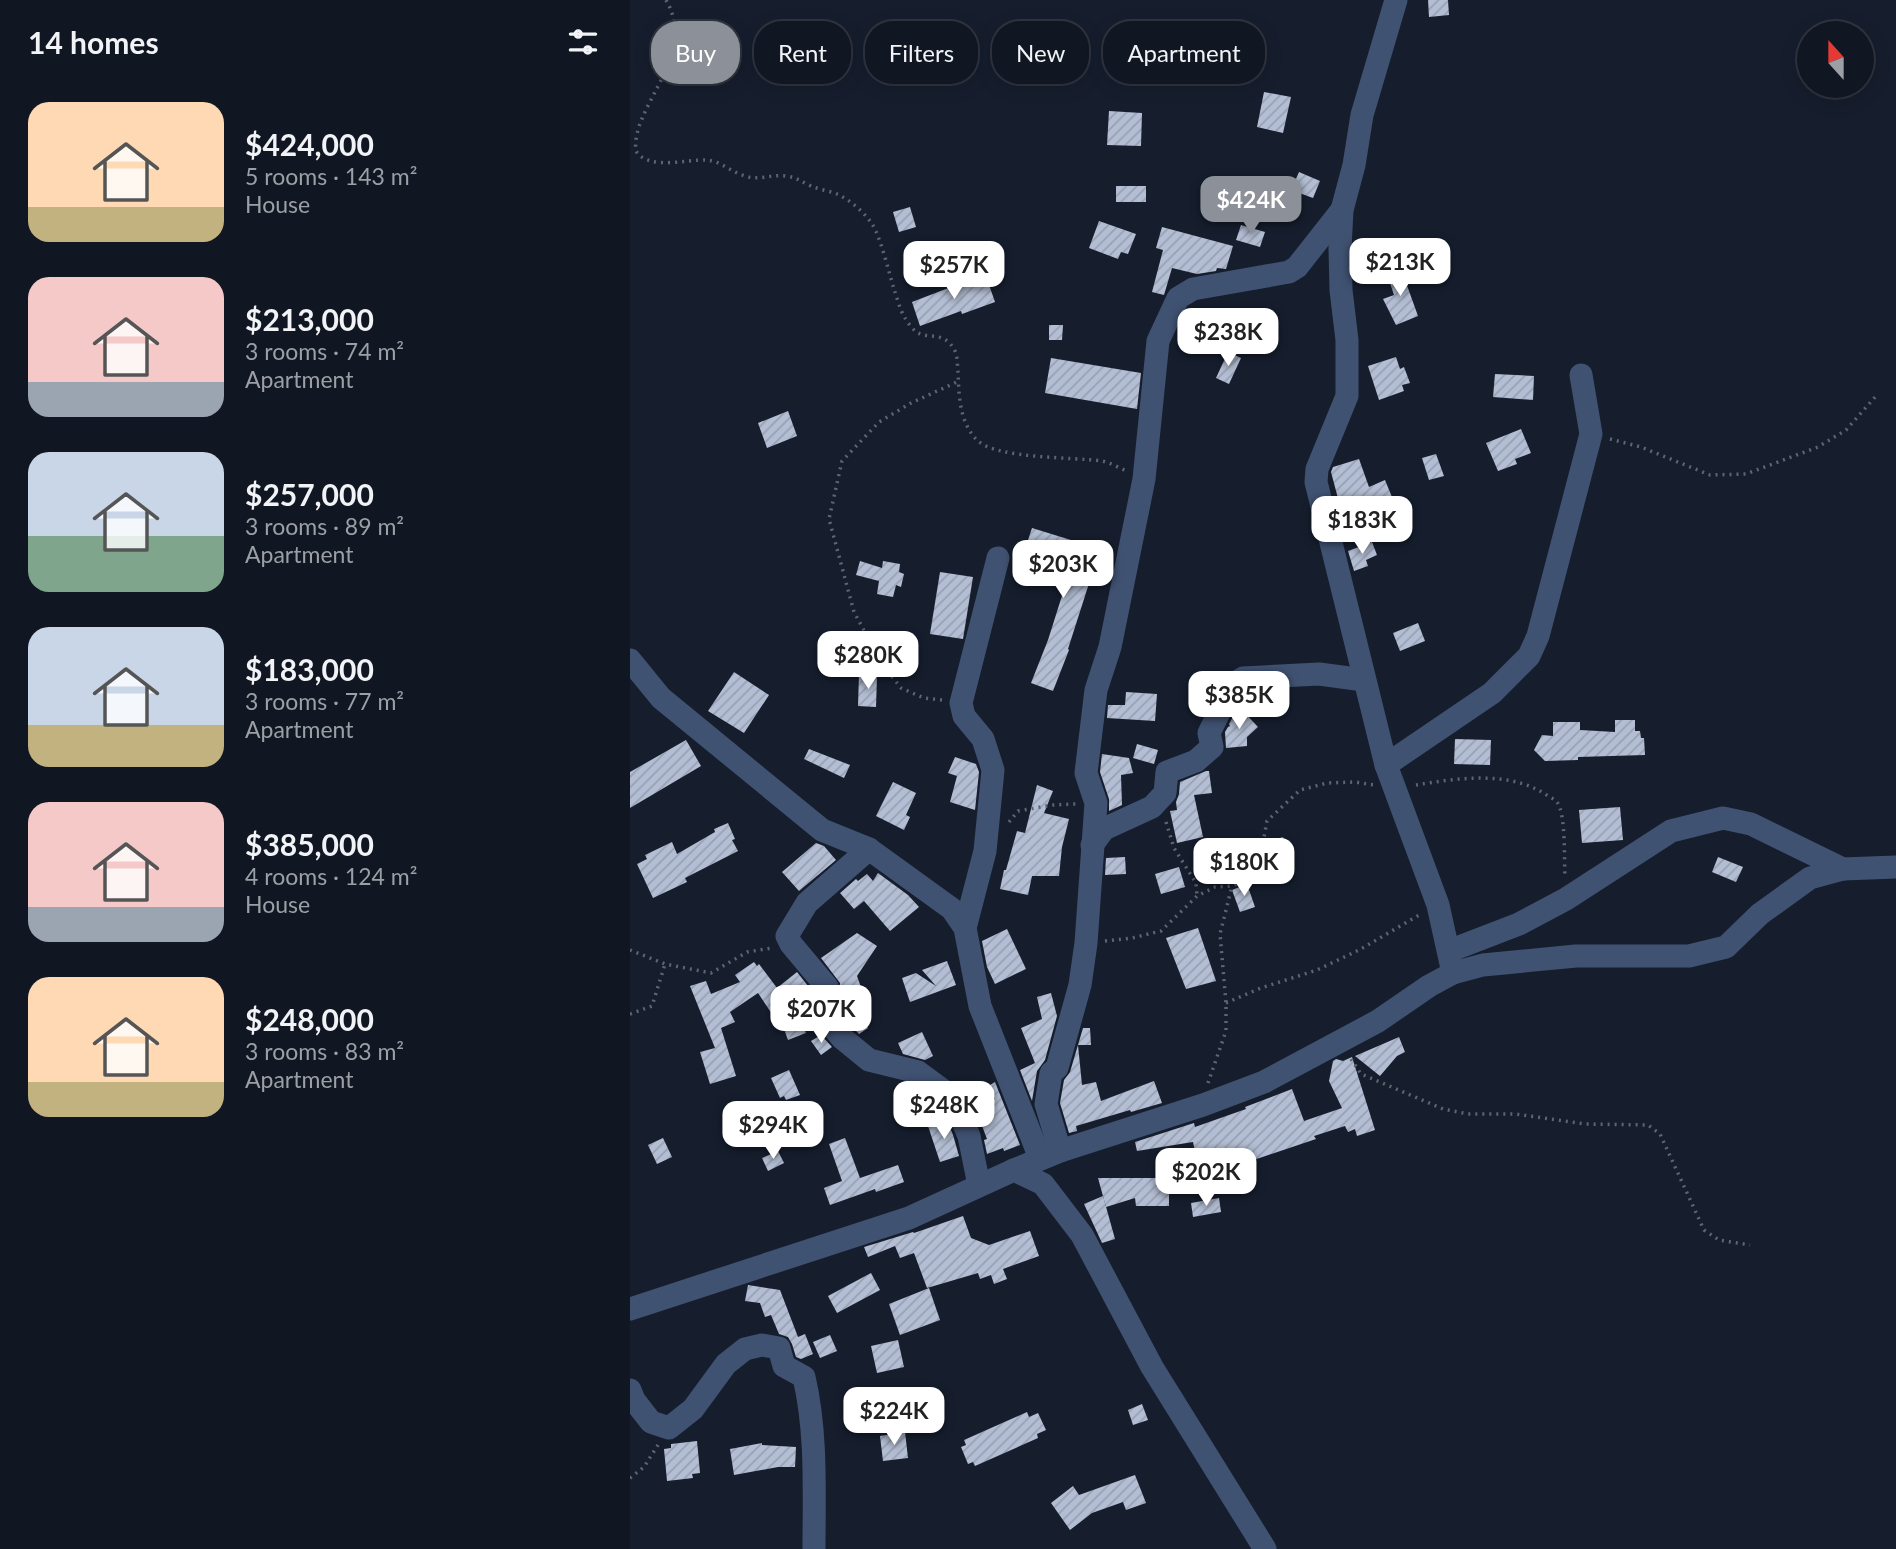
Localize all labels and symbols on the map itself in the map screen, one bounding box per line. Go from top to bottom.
north arrow [1797,21,1874,98]
pin: $424K [1202,176,1300,236]
pin: $213K [1351,238,1449,298]
pin: $257K [905,242,1003,301]
pin: $238K [1179,308,1277,368]
pin: $183K [1313,496,1411,556]
pin: $203K [1014,540,1112,600]
pin: $280K [819,632,917,691]
pin: $385K [1190,672,1288,731]
pin: $180K [1195,838,1293,898]
pin: $207K [772,986,870,1045]
pin: $248K [895,1082,993,1141]
pin: $294K [724,1102,822,1161]
pin: $202K [1157,1148,1255,1208]
pin: $224K [845,1388,943,1447]

